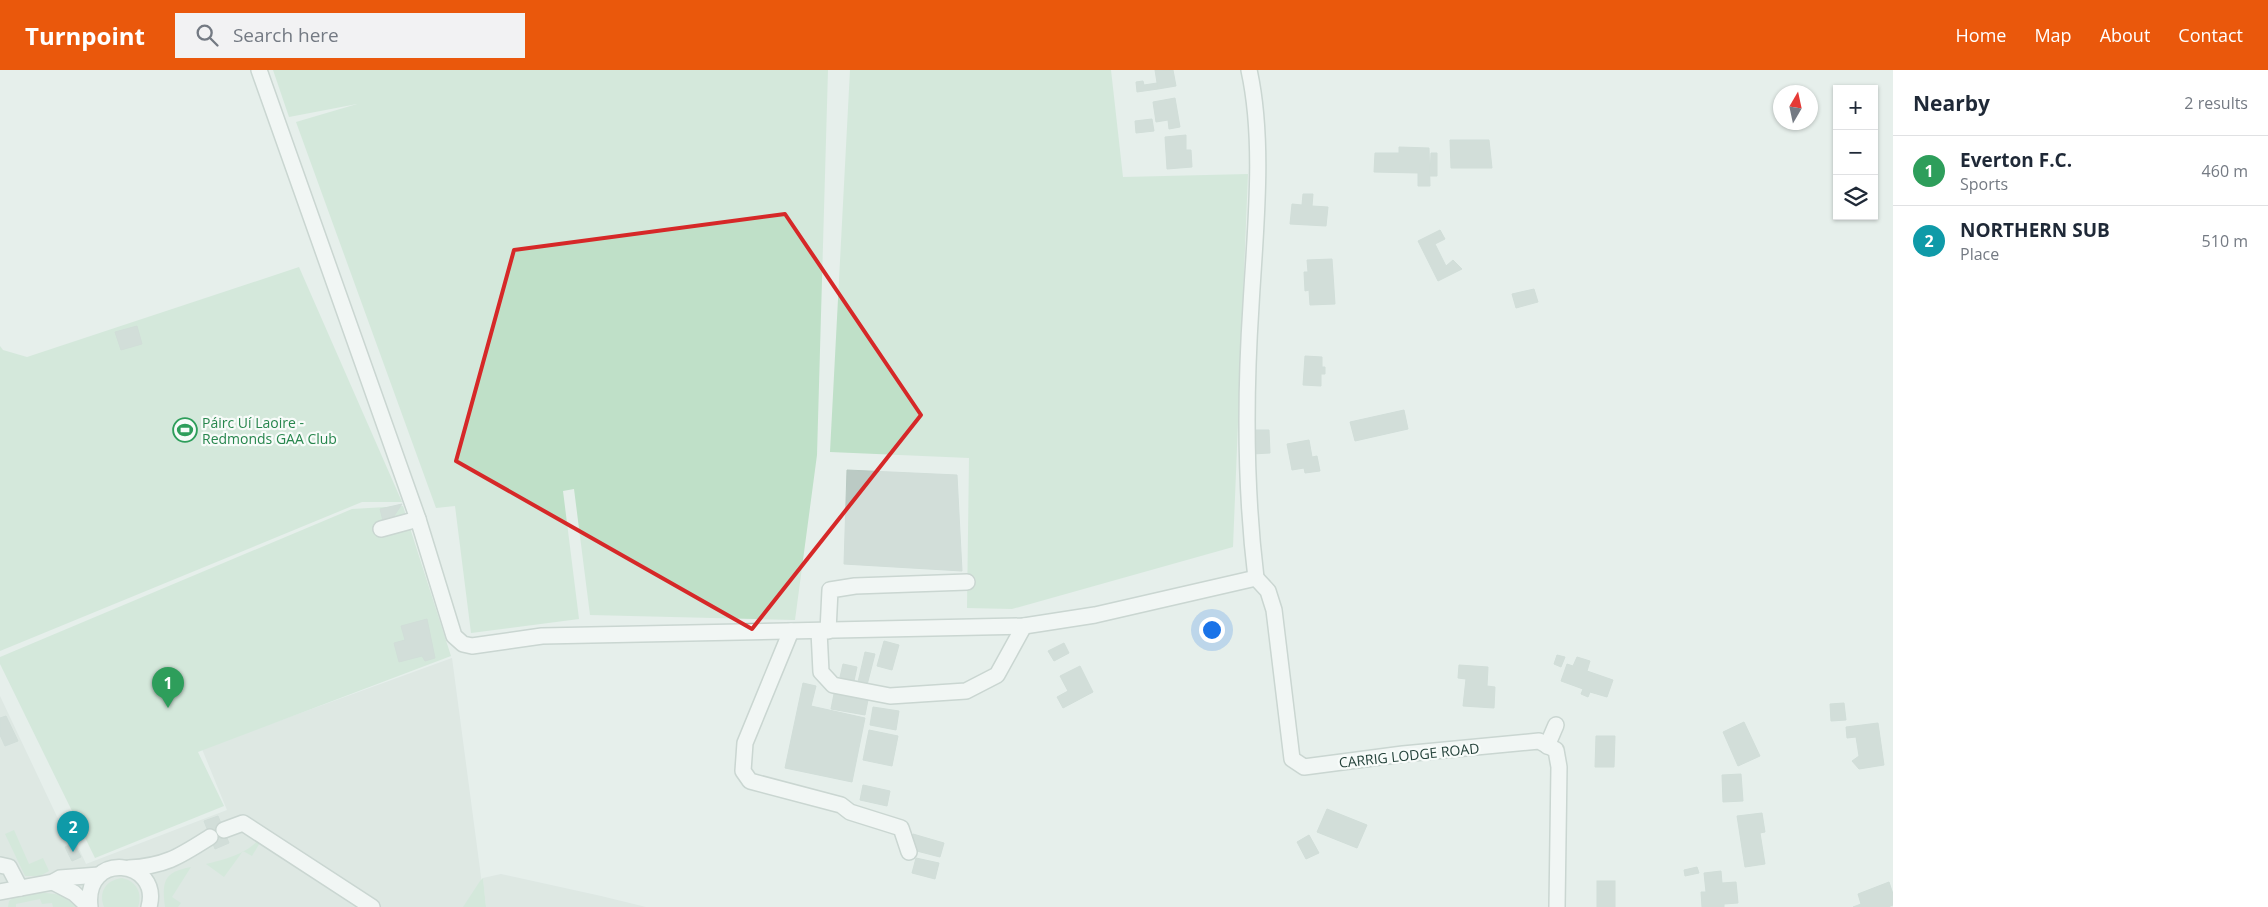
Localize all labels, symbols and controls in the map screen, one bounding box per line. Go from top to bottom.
search box [175,13,525,58]
text: Turnpoint [25,19,145,52]
icon: search [193,21,221,49]
text: Search here [233,22,339,48]
text: Home [1956,23,2006,47]
text: Map [2034,23,2072,47]
text: About [2100,23,2150,47]
text: Contact [2178,23,2243,47]
north arrow [1773,85,1818,130]
map controls [1833,85,1878,220]
button: + [1833,85,1878,130]
text: Nearby [1913,89,1990,117]
text: 2 results [2184,92,2248,114]
button: − [1833,130,1878,175]
text: Everton F.C. [1960,147,2072,173]
text: 1 [1924,160,1934,182]
text: 460 m [2202,160,2248,182]
text: Sports [1960,173,2008,195]
button: layers [1833,175,1878,220]
text: NORTHERN SUB [1960,217,2110,243]
text: 2 [1924,230,1934,252]
text: 510 m [2202,230,2248,252]
text: Place [1960,243,1999,265]
place label: Páirc Uí Laoire - Redmonds GAA Club [202,413,337,448]
sports icon: Páirc Uí Laoire - Redmonds GAA Club [172,417,198,443]
your location [1199,617,1225,643]
pin: 1 [152,667,184,708]
street label: CARRIG LODGE ROAD [1338,738,1480,772]
pin: 2 [57,811,89,852]

